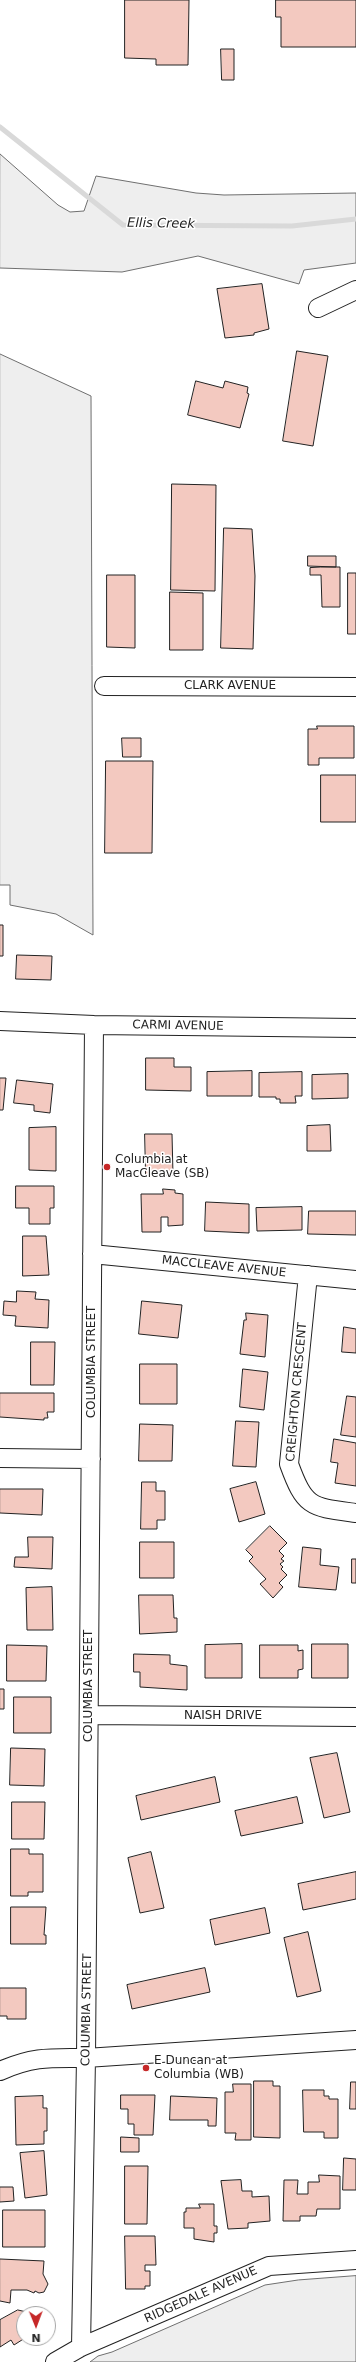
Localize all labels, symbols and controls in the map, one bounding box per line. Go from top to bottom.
water label: Ellis Creek [127,216,195,232]
street label: CLARK AVENUE [184,679,276,693]
street label: CARMI AVENUE [132,1018,224,1034]
place label: Columbia at MacCleave (SB) [115,1153,209,1181]
marker: Columbia at MacCleave (SB) [102,1162,112,1172]
street label: MACCLEAVE AVENUE [161,1253,287,1281]
street label: COLUMBIA STREET [85,1306,99,1418]
street label: CREIGHTON CRESCENT [284,1322,310,1462]
street label: COLUMBIA STREET [82,1630,96,1742]
street label: NAISH DRIVE [184,1709,262,1723]
street label: COLUMBIA STREET [79,1954,95,2066]
place label: E Duncan at Columbia (WB) [154,2054,244,2082]
marker: E Duncan at Columbia (WB) [141,2063,151,2073]
street label: RIDGEDALE AVENUE [142,2264,260,2326]
north arrow [16,2306,56,2346]
text: N [31,2331,41,2344]

